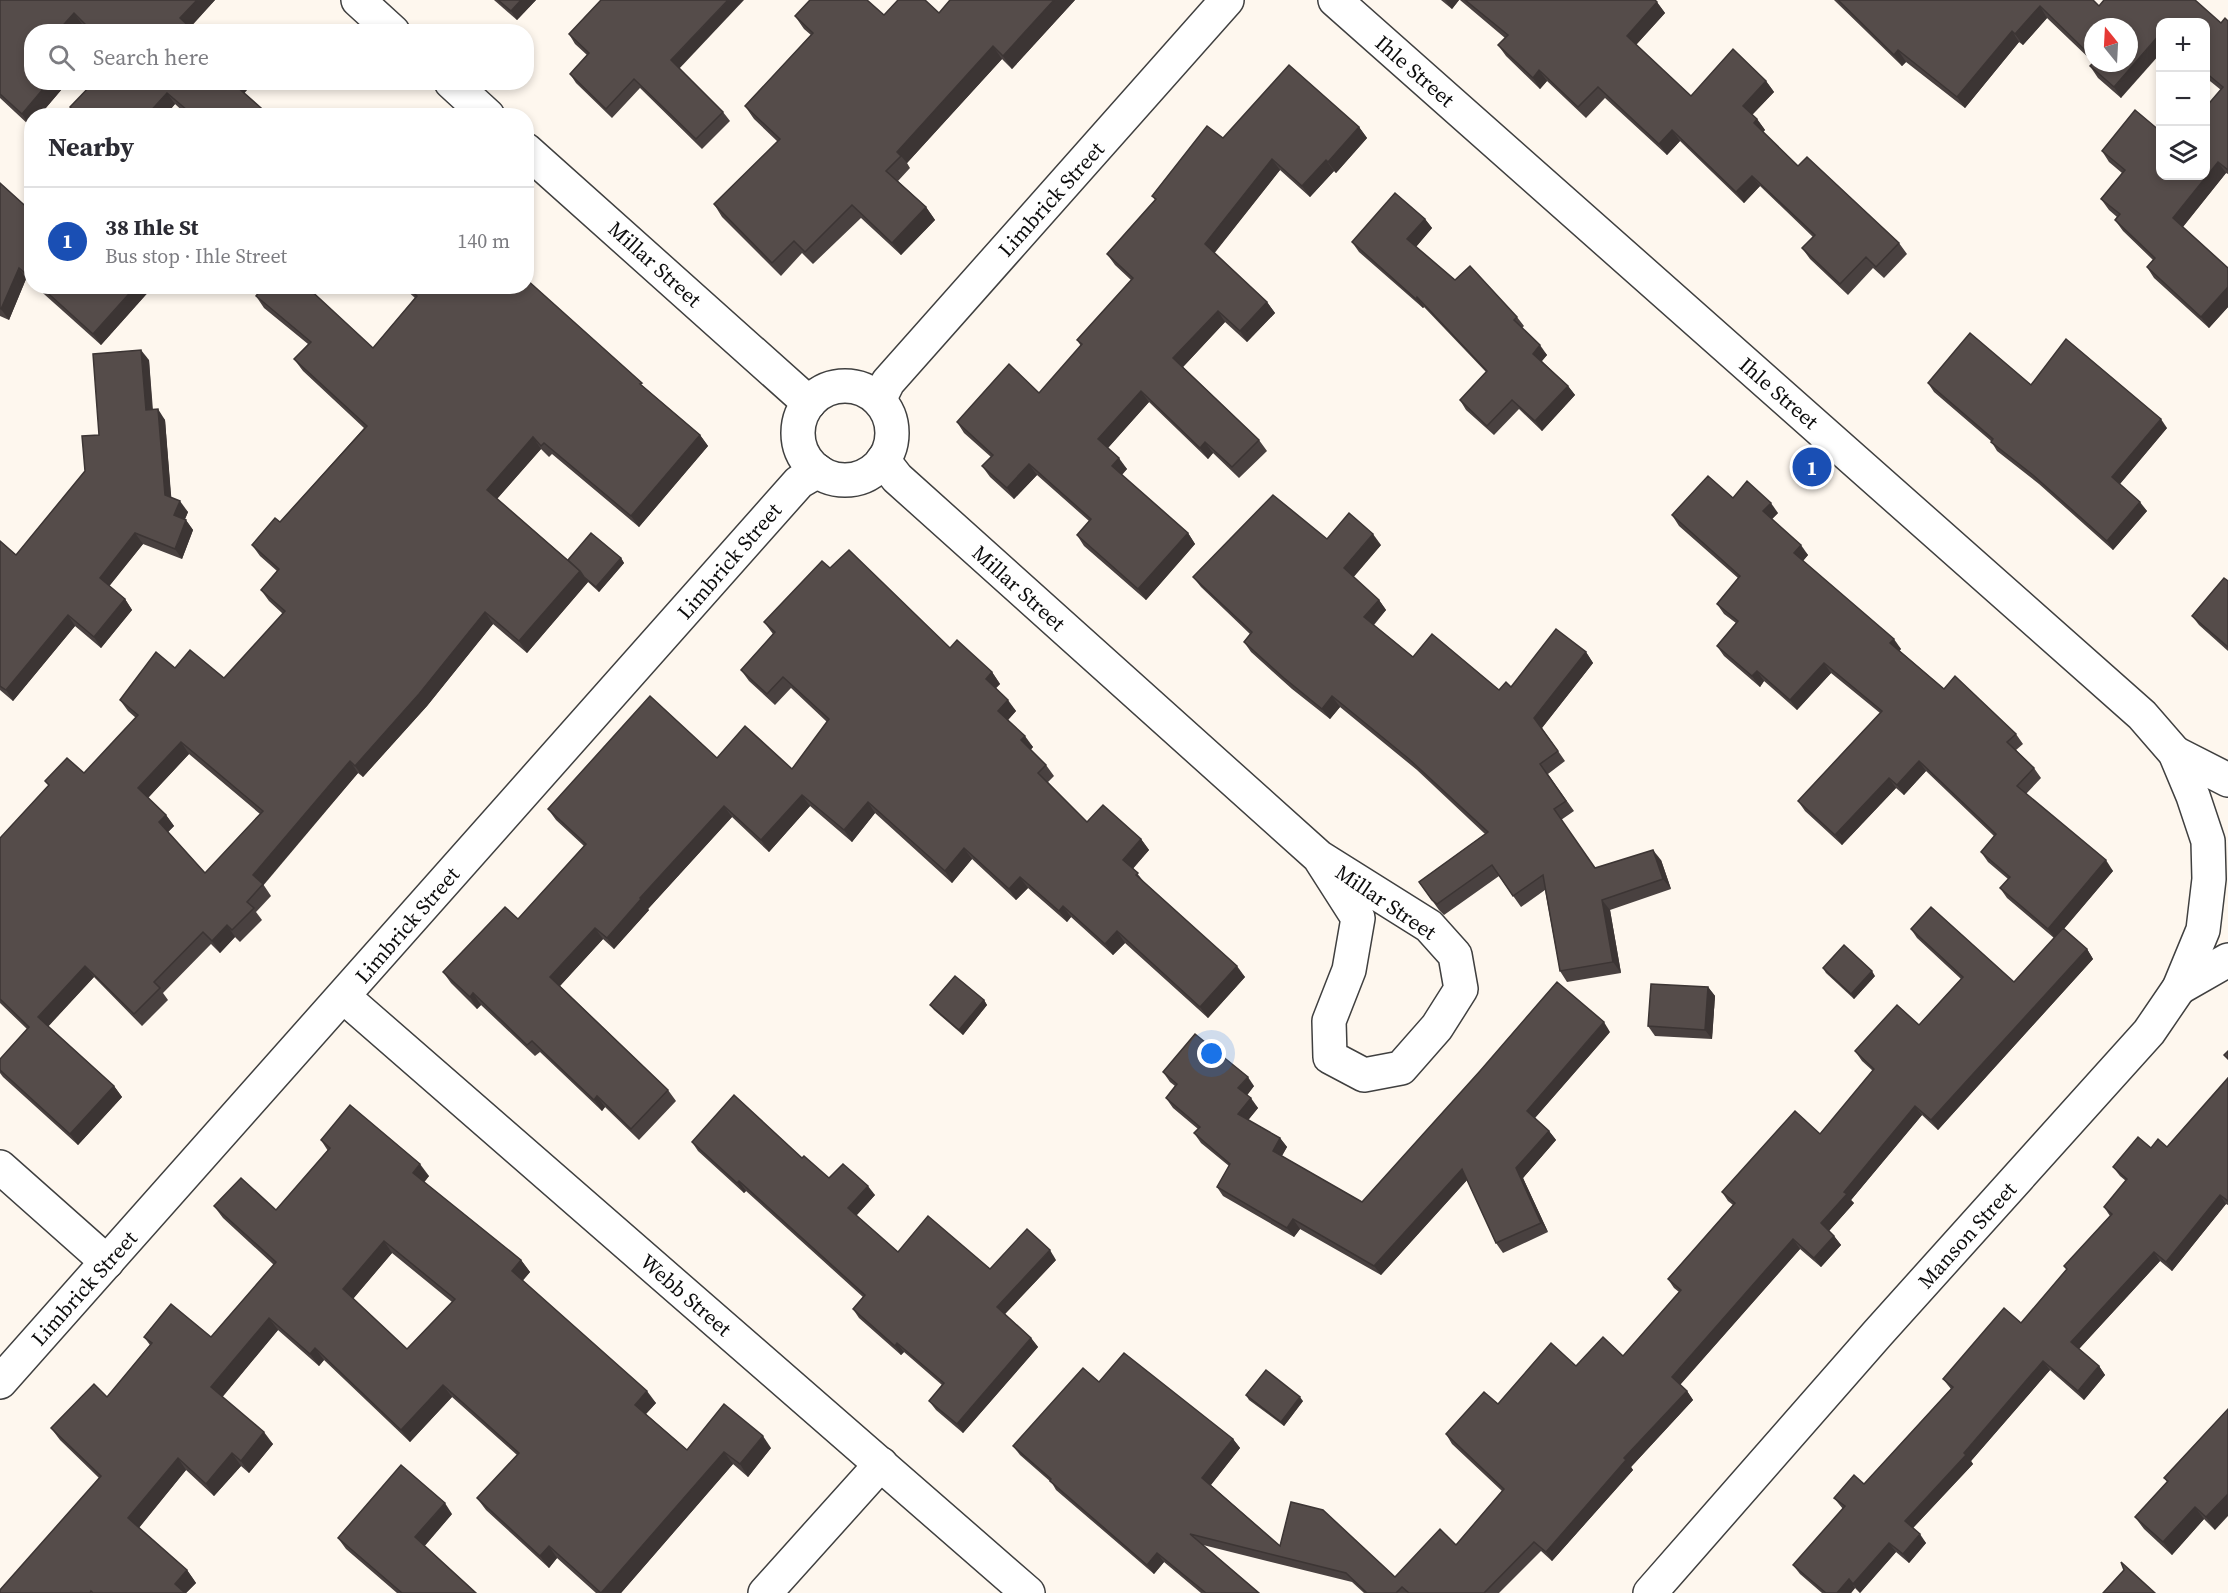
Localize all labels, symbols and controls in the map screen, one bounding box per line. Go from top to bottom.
north arrow [2084,18,2138,72]
map controls [2156,18,2210,180]
button: + [2156,18,2210,72]
search box [24,24,534,90]
street label: Ihle Street [1369,28,1461,114]
icon: search [45,41,78,74]
text: Search here [93,42,209,72]
button: − [2156,72,2210,126]
button: layers [2156,126,2210,180]
text: Nearby [48,129,134,165]
street label: Limbrick Street [991,135,1111,263]
text: 38 Ihle St [105,212,199,242]
street label: Millar Street [602,214,708,314]
text: 1 [62,227,73,255]
text: 140 m [457,227,510,255]
text: Bus stop · Ihle Street [105,242,287,270]
street label: Ihle Street [1733,350,1825,436]
pin: 1 [1792,444,1832,490]
street label: Limbrick Street [670,496,788,625]
street label: Millar Street [966,538,1072,638]
street label: Millar Street [1330,858,1442,947]
street label: Limbrick Street [348,860,466,989]
your location [1197,1039,1226,1068]
street label: Manson Street [1911,1175,2023,1295]
street label: Limbrick Street [24,1224,144,1352]
street label: Webb Street [634,1247,738,1343]

